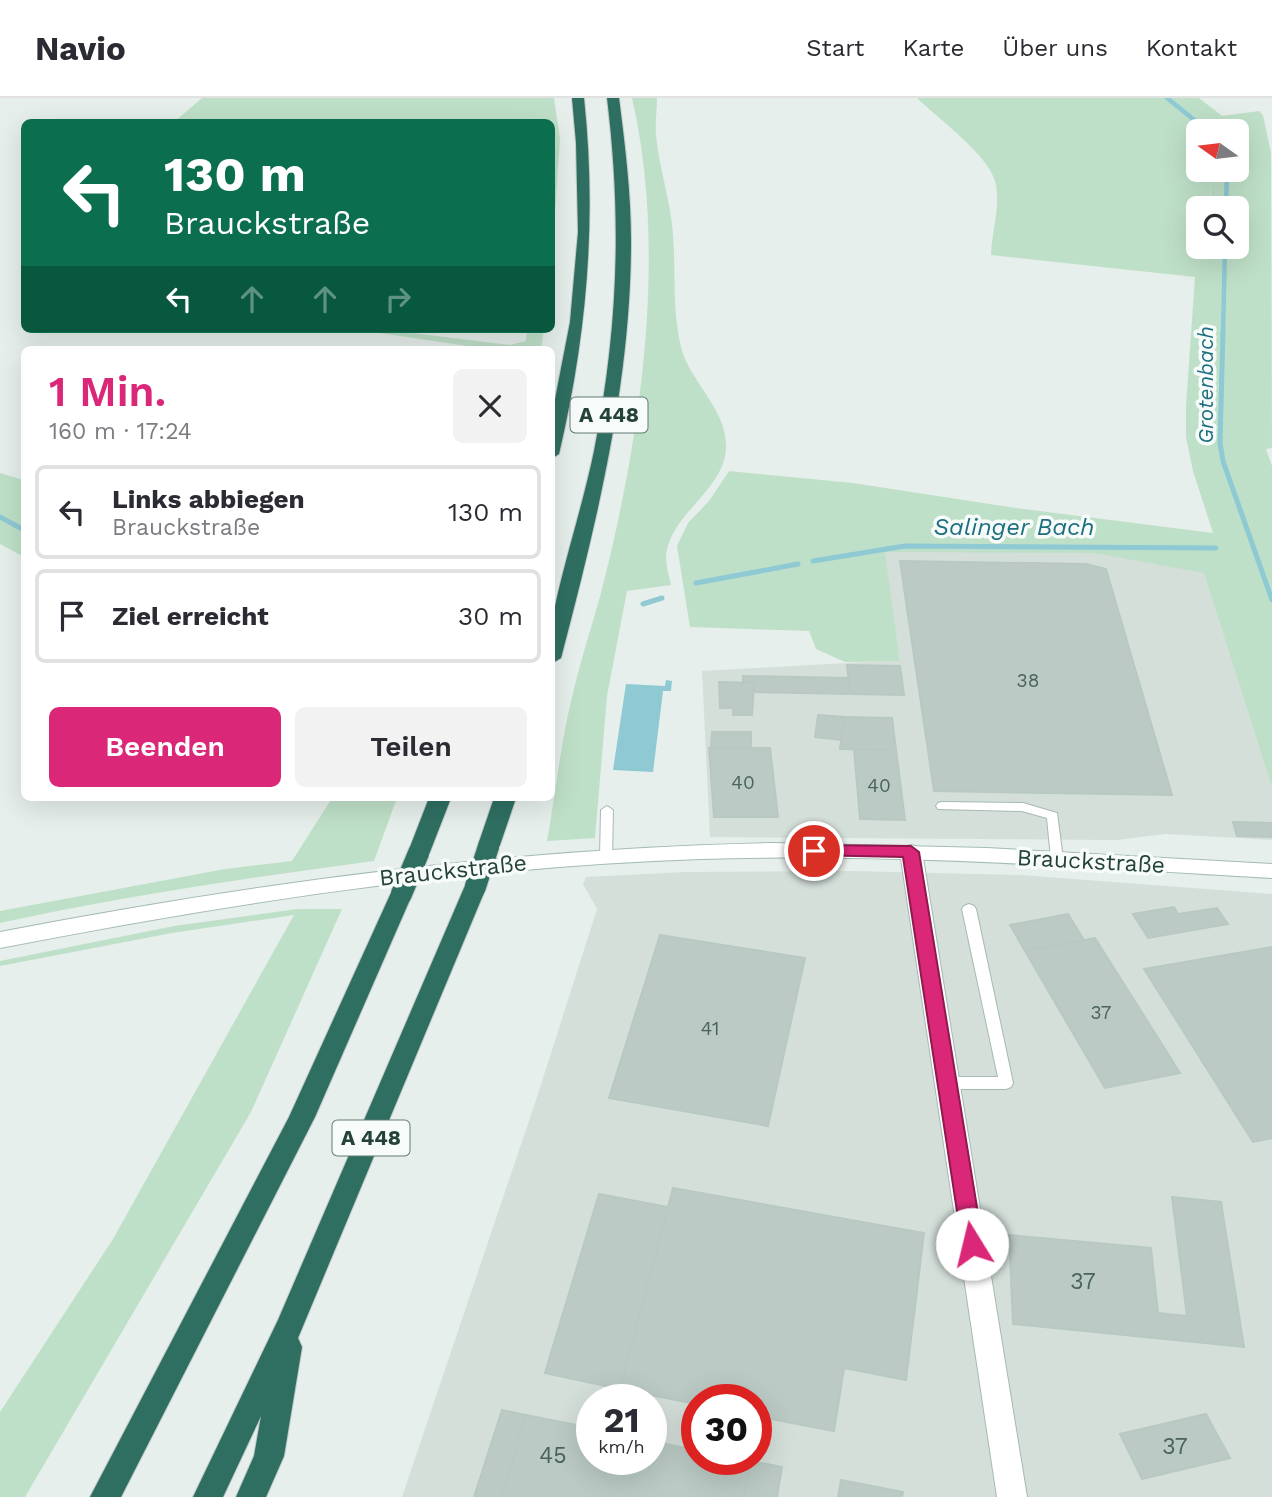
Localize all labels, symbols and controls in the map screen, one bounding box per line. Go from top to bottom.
text: Navio [35,29,126,68]
text: Start [806,34,864,62]
text: Karte [902,34,964,62]
text: Über uns [1002,34,1108,62]
text: Kontakt [1146,34,1237,62]
north arrow [1186,119,1250,182]
map controls [1186,119,1249,259]
text: 130 m [164,145,306,203]
icon: left [49,147,140,238]
button: search [1186,196,1249,259]
text: Brauckstraße [164,204,370,242]
icon: left [160,280,198,318]
icon: ahead [233,280,271,318]
icon: ahead [306,280,344,318]
icon: right [379,280,417,318]
water label: Grotenbach [1193,326,1218,444]
text: 1 Min. [49,367,166,416]
button: close [453,369,527,443]
road number: A 448 [570,398,648,432]
text: 160 m · 17:24 [49,418,192,445]
text: Links abbiegen [112,484,305,514]
icon: left [53,493,91,531]
text: 130 m [448,497,523,527]
water label: Salinger Bach [934,513,1094,541]
text: Brauckstraße [112,514,260,541]
icon: arrive [53,597,91,635]
text: Ziel erreicht [112,601,269,631]
text: 30 m [458,601,523,631]
house number: 38 [1017,669,1039,692]
button: Beenden [49,707,281,787]
button: Teilen [295,707,527,787]
house number: 40 [731,771,755,794]
house number: 40 [867,774,891,797]
pin [784,821,844,881]
icon: arrive [795,832,833,870]
street label: Brauckstraße [1016,844,1166,879]
street label: Brauckstraße [378,849,528,892]
house number: 37 [1091,1001,1111,1024]
house number: 41 [701,1017,719,1040]
road number: A 448 [332,1121,410,1156]
position arrow [935,1207,1009,1281]
house number: 37 [1070,1268,1096,1295]
speed limit sign: 30 [681,1384,772,1475]
text: 21 [604,1399,639,1441]
house number: 37 [1162,1433,1188,1460]
text: km/h [598,1436,645,1457]
house number: 45 [539,1442,567,1469]

